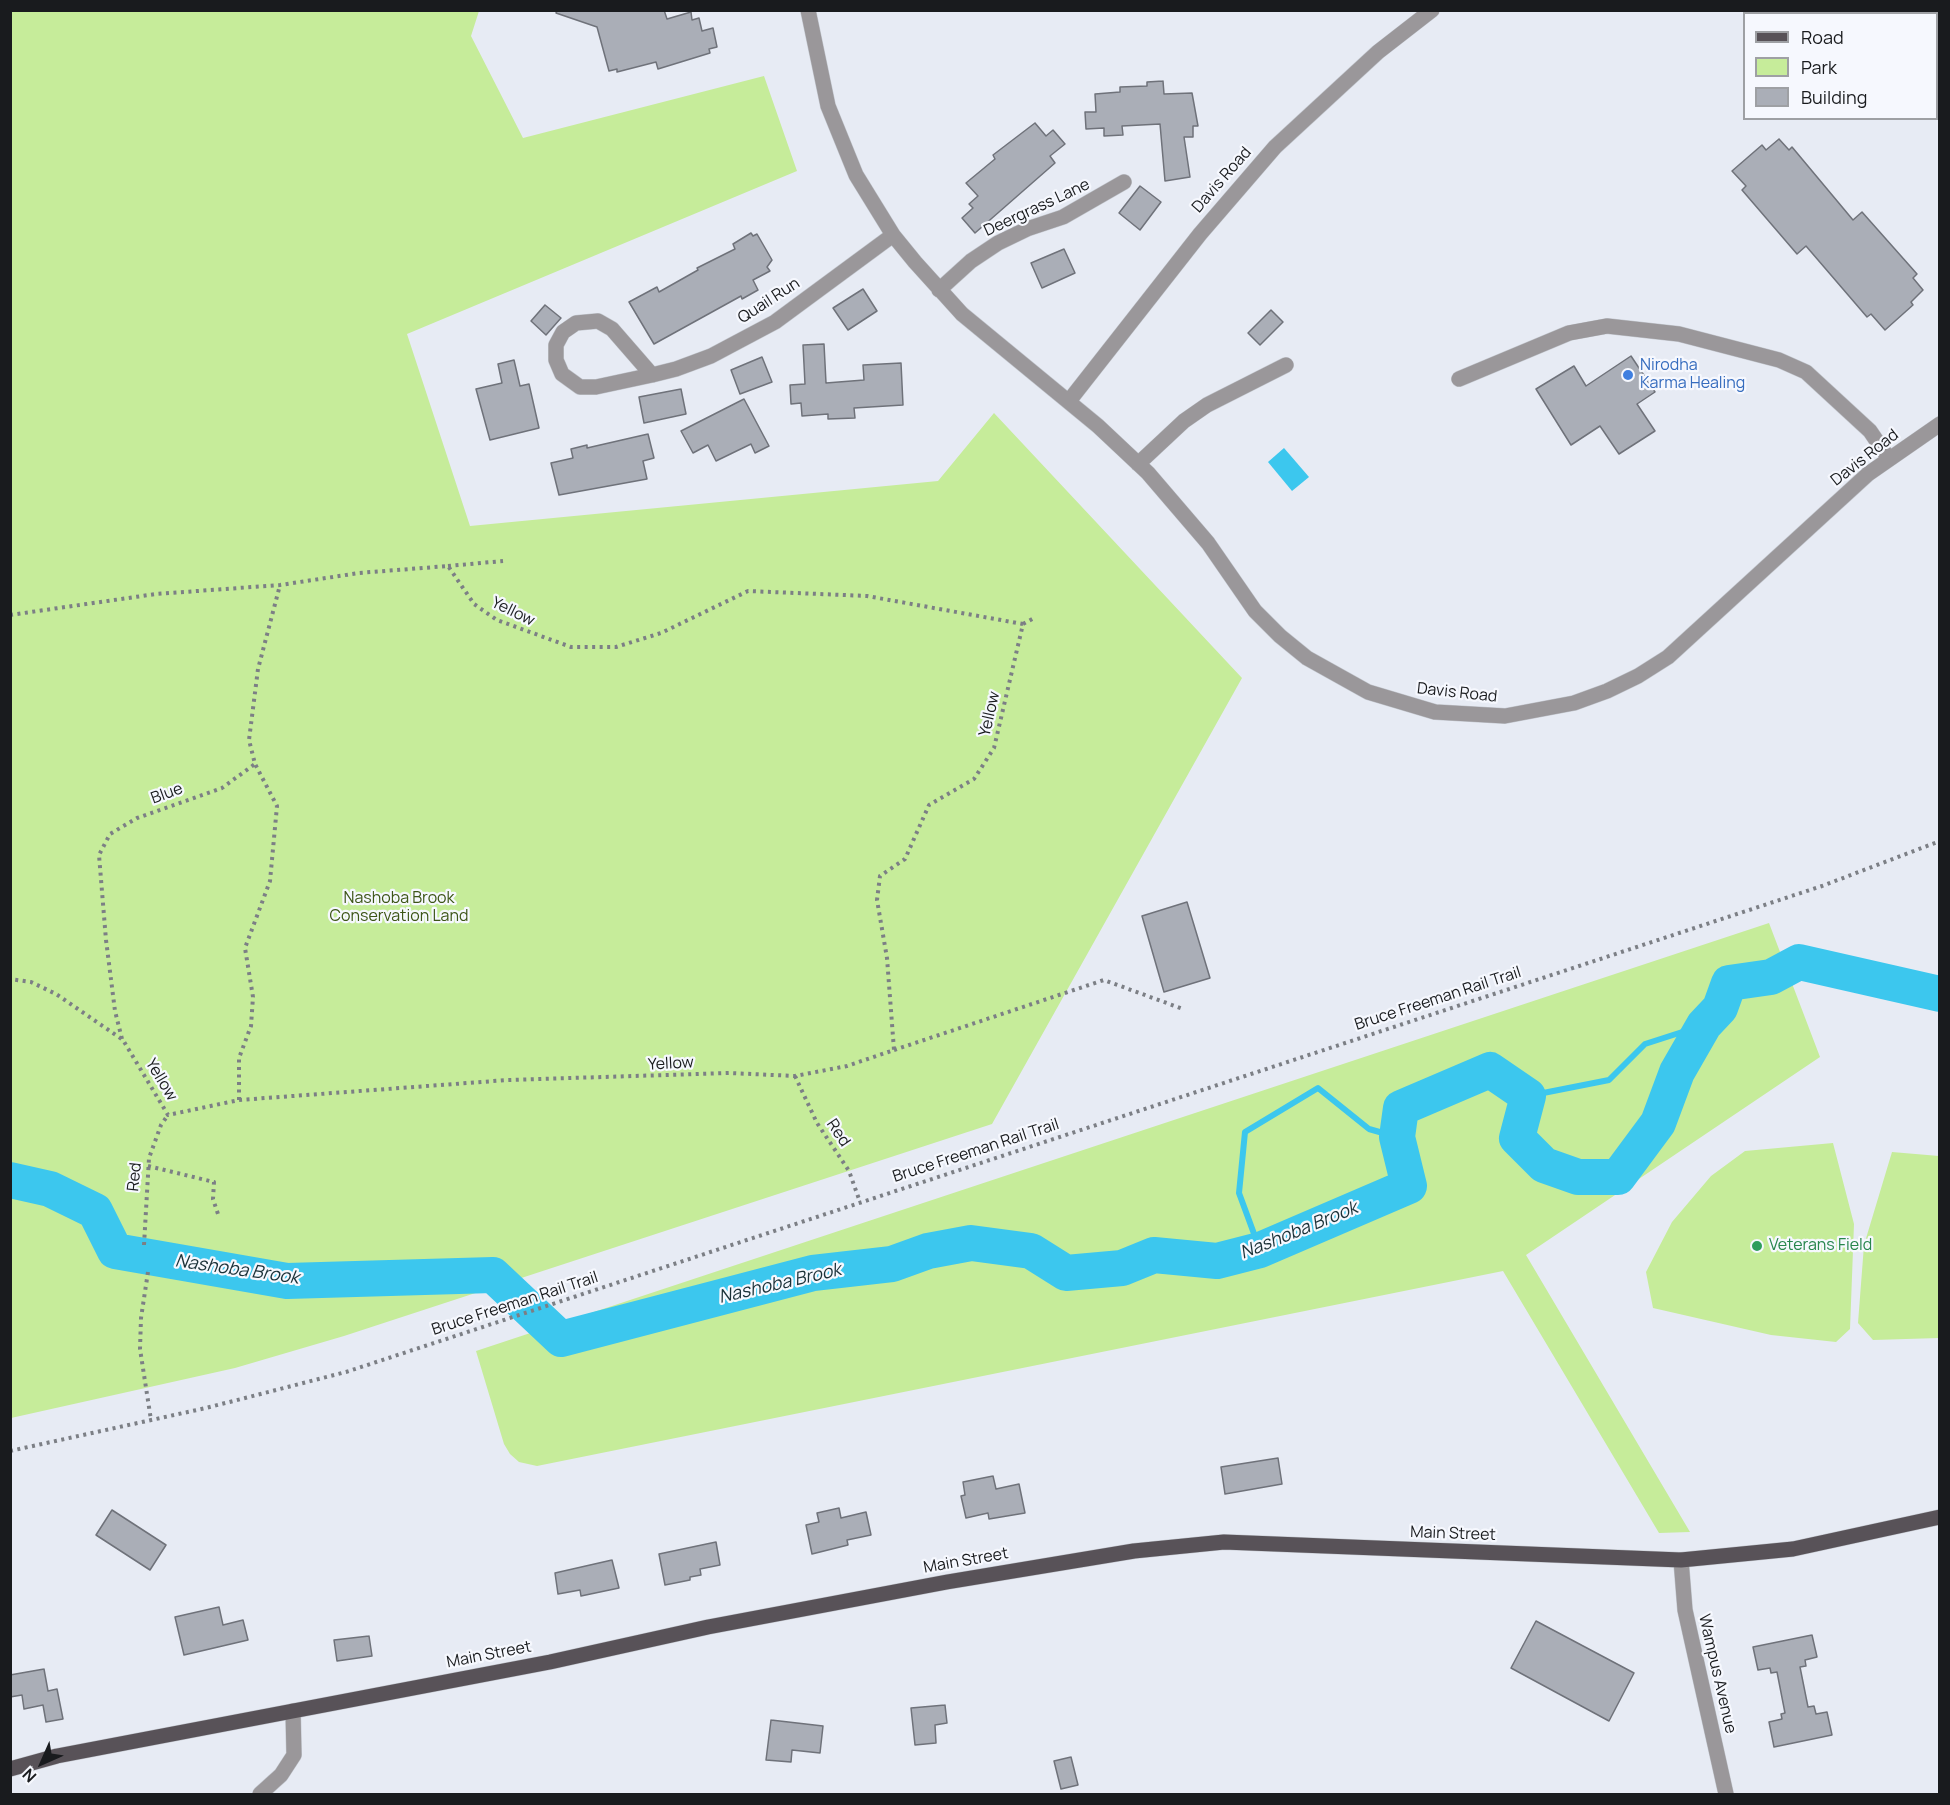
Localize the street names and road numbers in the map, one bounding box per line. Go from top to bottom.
street label: Davis Road [1188,143,1256,217]
street label: Deergrass Lane [981,175,1093,241]
street label: Quail Run [735,274,803,328]
street label: Davis Road [1827,426,1903,490]
street label: Yellow [488,593,538,631]
street label: Davis Road [1416,679,1498,707]
street label: Yellow [975,689,1005,739]
street label: Blue [148,779,186,809]
street label: Bruce Freeman Rail Trail [1352,963,1524,1035]
street label: Yellow [648,1053,694,1075]
street label: Yellow [141,1055,181,1105]
street label: Bruce Freeman Rail Trail [890,1115,1062,1187]
street label: Red [822,1116,854,1150]
street label: Red [124,1162,146,1192]
street label: Bruce Freeman Rail Trail [429,1268,601,1340]
street label: Main Street [1410,1523,1496,1545]
street label: Main Street [922,1544,1010,1578]
street label: Wampus Avenue [1694,1612,1740,1736]
street label: Main Street [445,1637,533,1673]

